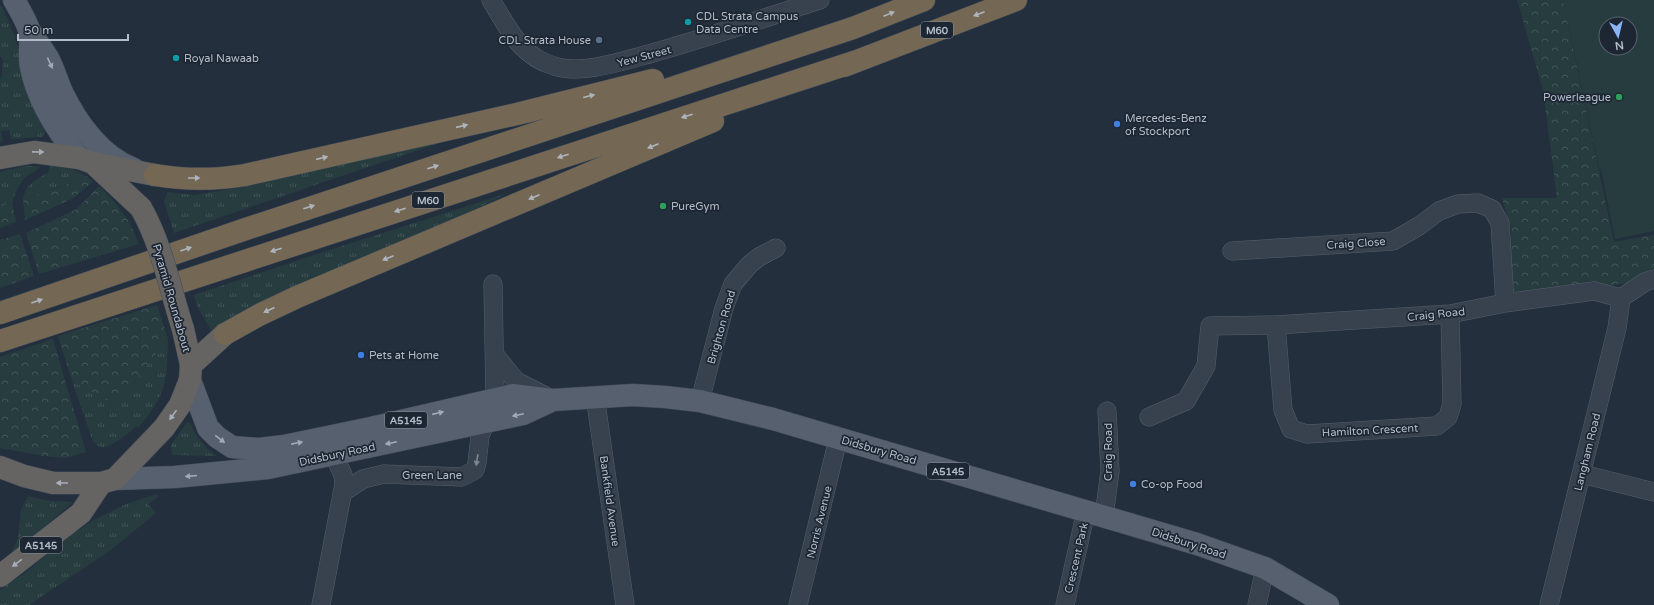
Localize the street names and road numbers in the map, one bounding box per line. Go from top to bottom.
road number: M60 [921,22,953,38]
street label: Yew Street [616,43,673,70]
road number: M60 [412,192,444,208]
street label: Craig Close [1326,235,1386,252]
street label: Pyramid Roundabout [150,243,193,354]
street label: Brighton Road [705,289,738,365]
street label: Craig Road [1406,305,1466,324]
road number: A5145 [385,412,427,428]
street label: Langham Road [1572,412,1603,492]
street label: Hamilton Crescent [1322,421,1418,440]
street label: Craig Road [1102,423,1115,481]
street label: Didsbury Road [840,434,918,467]
street label: Didsbury Road [298,440,376,469]
street label: Bankfield Avenue [597,455,622,547]
road number: A5145 [927,463,969,479]
street label: Green Lane [402,469,462,482]
street label: Norris Avenue [804,485,835,560]
street label: Crescent Park [1062,521,1091,595]
street label: Didsbury Road [1150,525,1228,562]
road number: A5145 [20,537,62,553]

